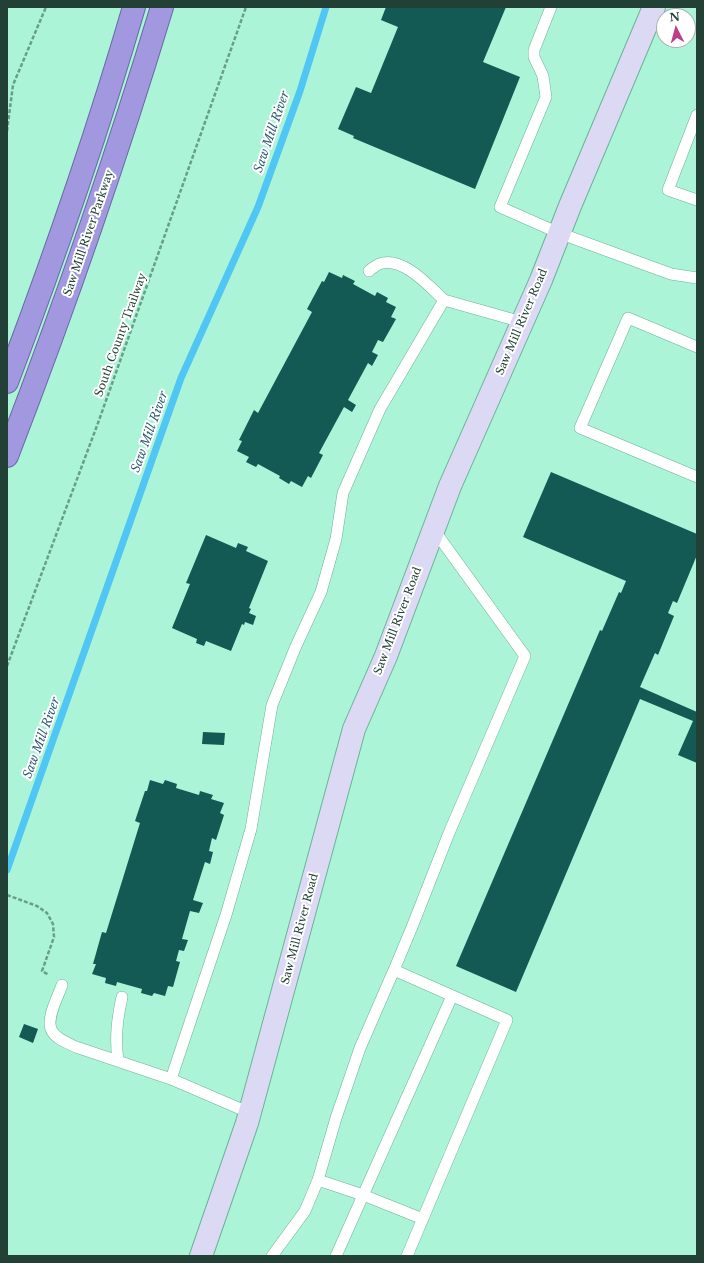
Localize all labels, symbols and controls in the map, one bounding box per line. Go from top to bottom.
north arrow [656,8,696,48]
text: N [669,10,681,25]
water label: Saw Mill River [251,89,293,175]
street label: Saw Mill River Parkway [61,168,117,298]
street label: Saw Mill River Road [494,267,550,377]
street label: South County Trailway [92,271,150,399]
water label: Saw Mill River [129,390,171,474]
street label: Saw Mill River Road [371,565,425,677]
water label: Saw Mill River [21,696,63,780]
street label: Saw Mill River Road [279,872,321,986]

